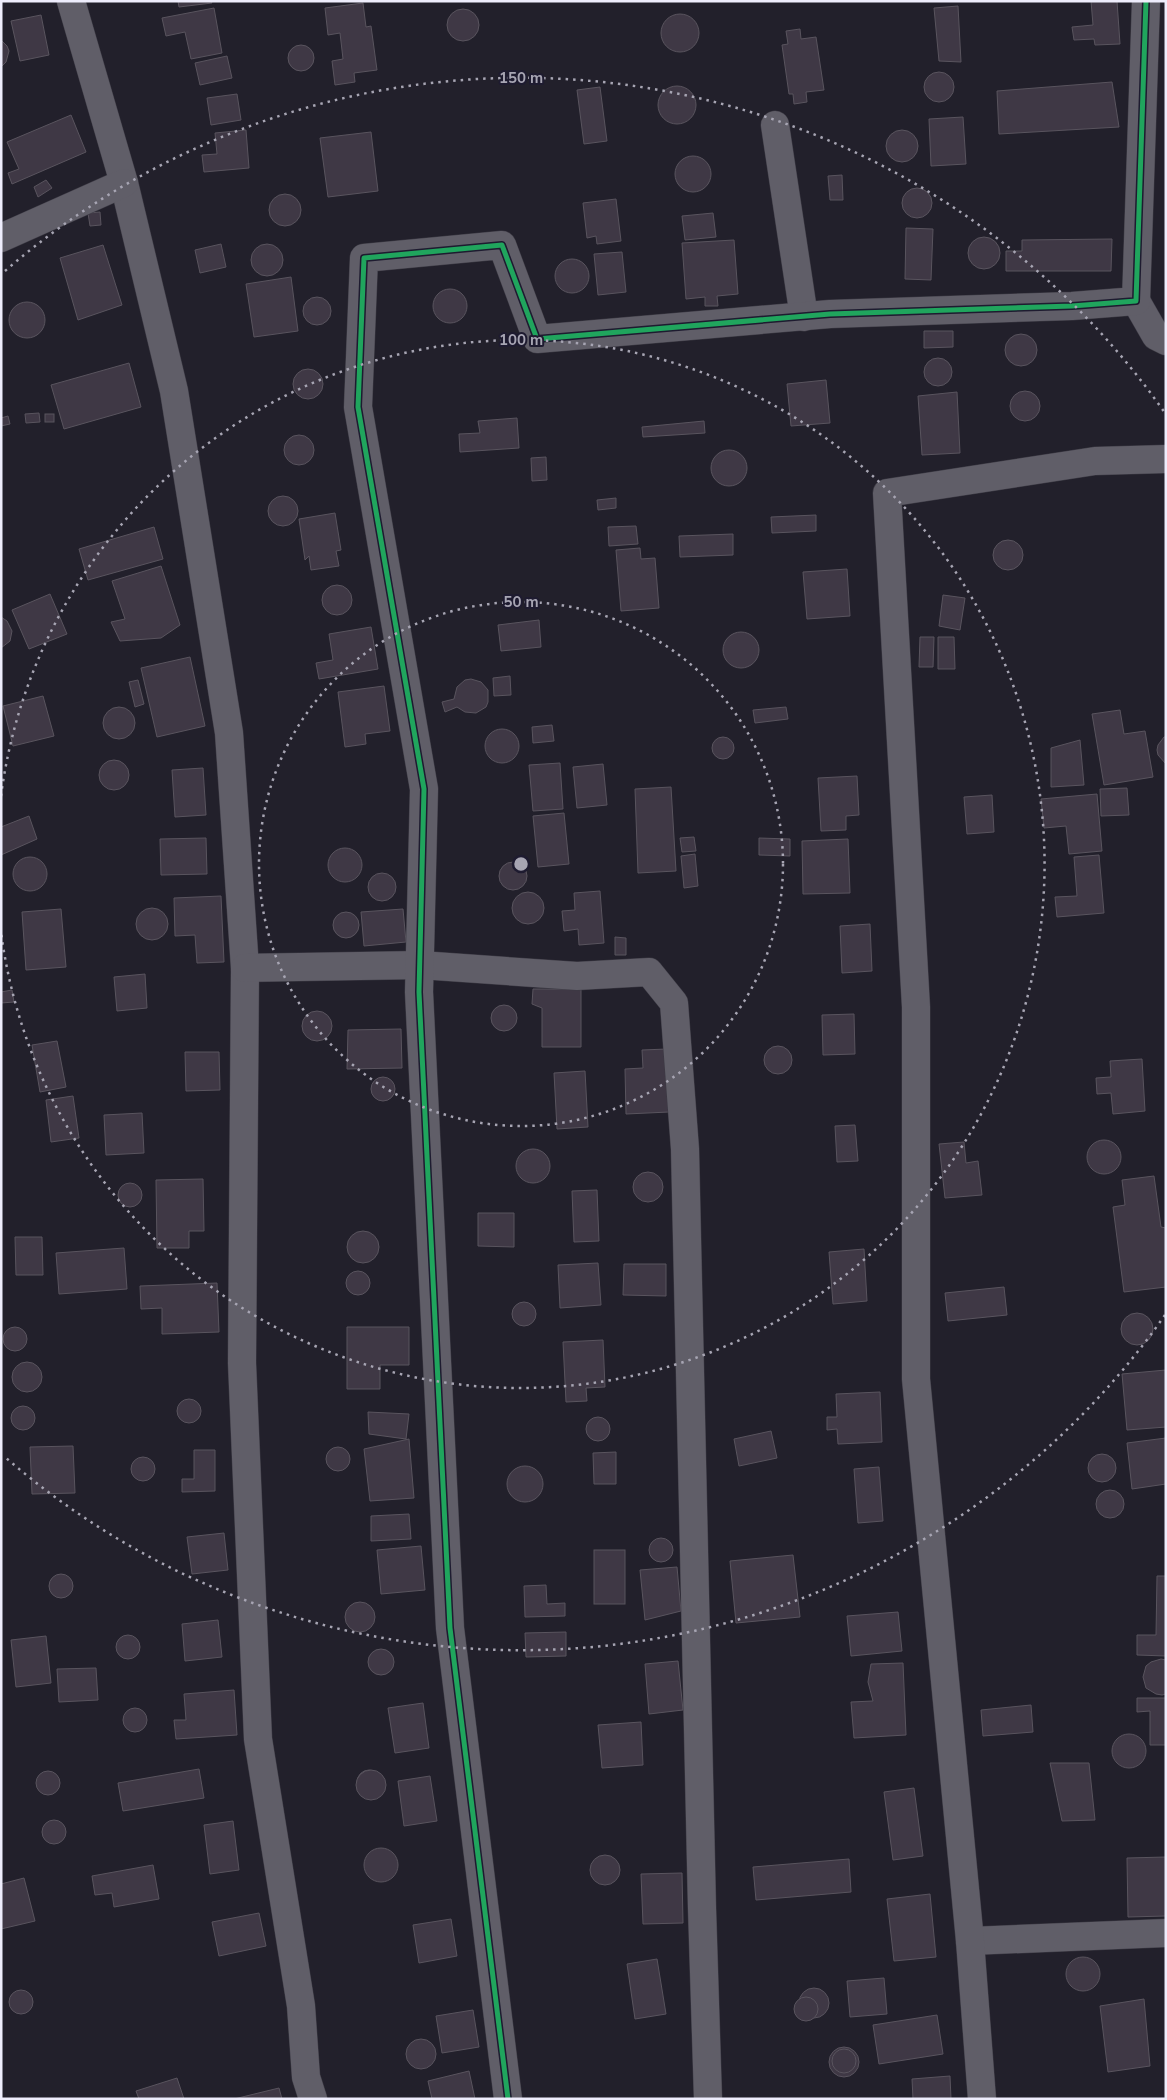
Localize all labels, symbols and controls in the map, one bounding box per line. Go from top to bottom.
text: 150 m [499,68,543,88]
text: 100 m [499,330,543,350]
text: 50 m [503,592,539,612]
centre of rings [512,855,530,873]

